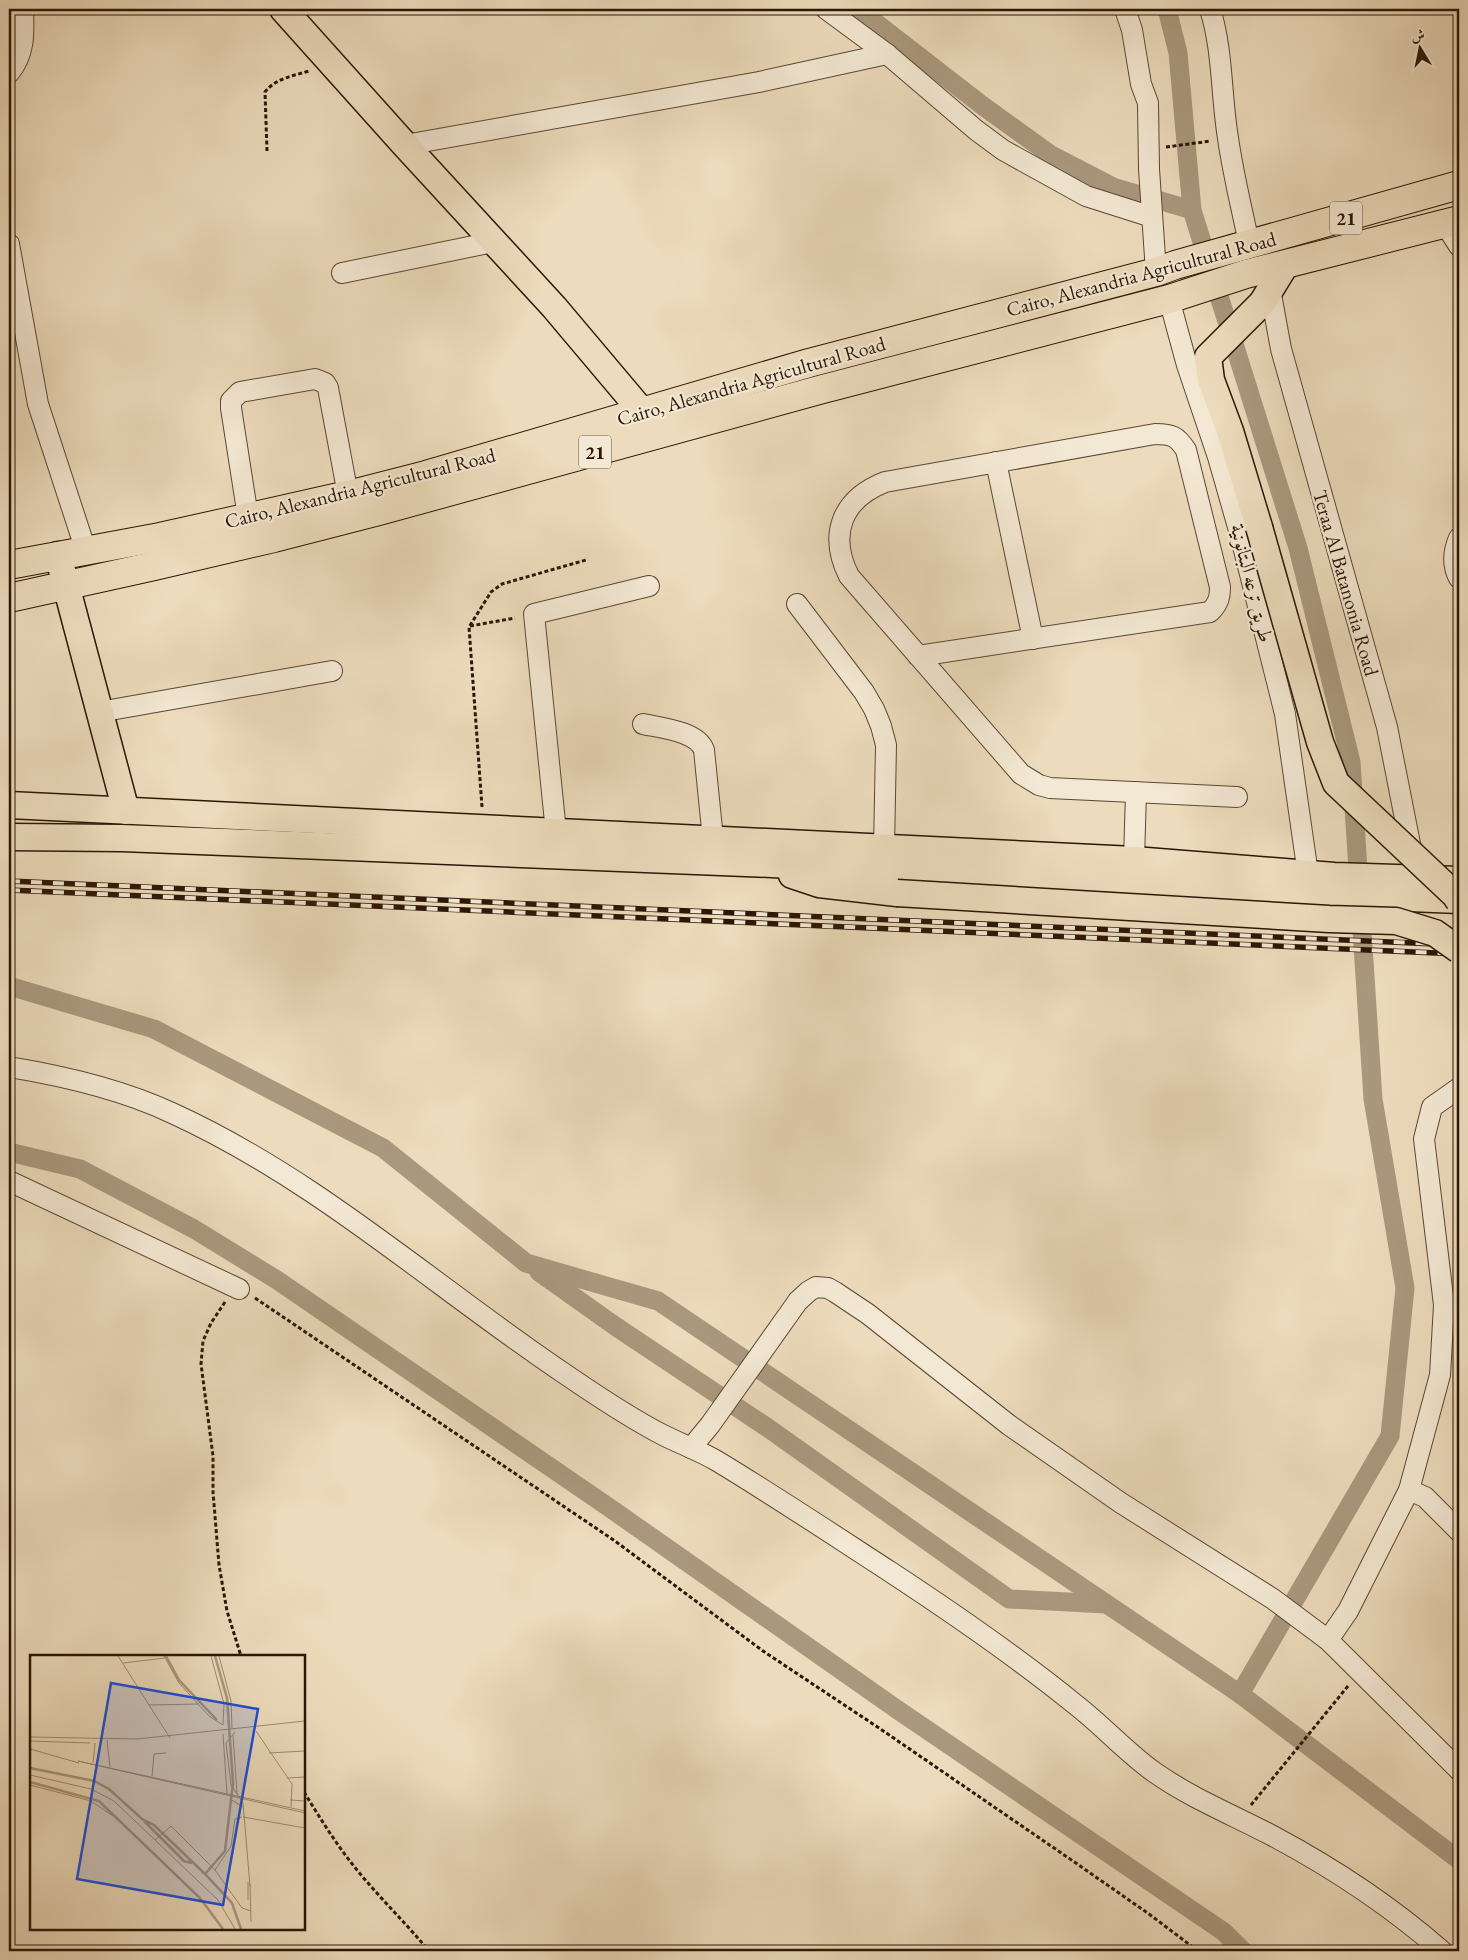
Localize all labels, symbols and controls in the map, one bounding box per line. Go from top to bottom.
north arrow [1396,22,1446,72]
text: ش [1409,25,1426,45]
road number: 21 [1330,202,1362,234]
street label: Cairo, Alexandria Agricultural Road [1003,225,1280,323]
street label: Cairo, Alexandria Agricultural Road [614,330,889,432]
road number: 21 [579,436,611,468]
street label: Cairo, Alexandria Agricultural Road [222,442,499,534]
street label: Teraa Al Batanonia Road [1307,487,1385,680]
street label: طريق ترعه البتانونية [1225,521,1279,645]
inset map [30,1655,305,1930]

